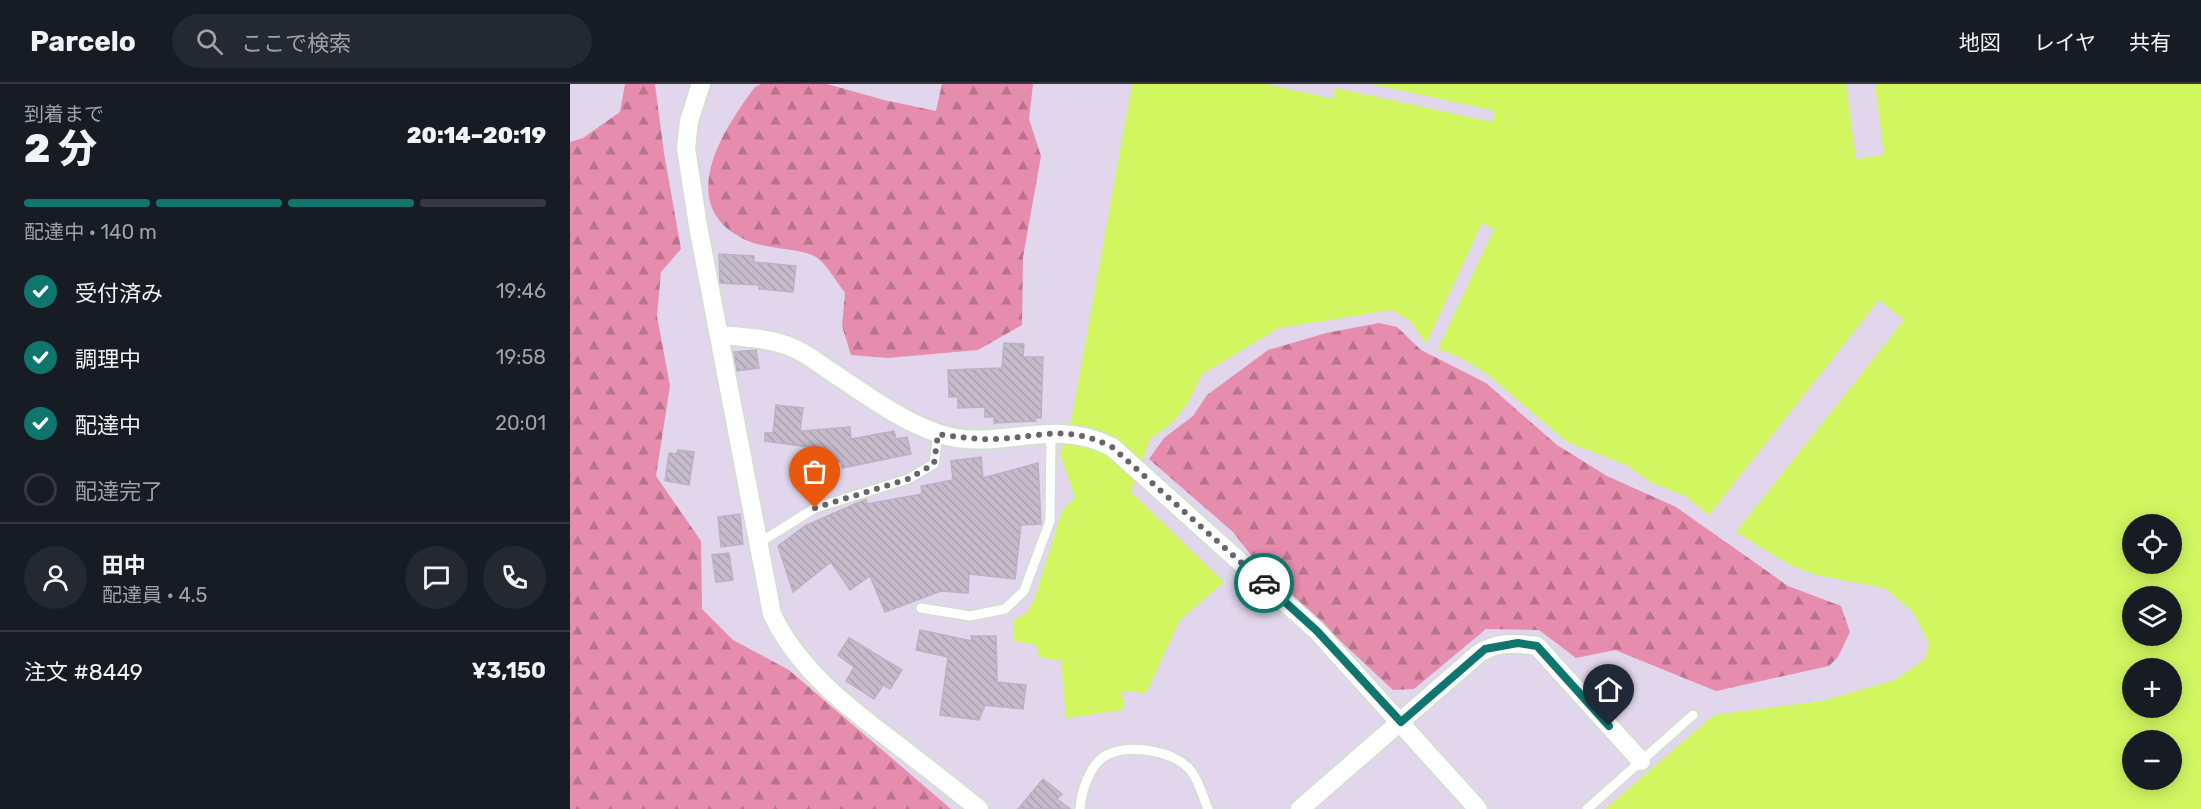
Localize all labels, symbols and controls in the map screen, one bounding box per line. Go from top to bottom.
search box [172,14,592,68]
text: Parcelo [30,25,136,58]
icon: search [193,25,226,58]
text: ここで検索 [241,30,351,57]
text: 地図 [1959,30,2001,55]
text: レイヤ [2034,30,2096,55]
text: 共有 [2129,30,2171,55]
text: 到着まで [24,102,104,126]
text: 20:14–20:19 [407,122,546,149]
text: 2 分 [24,126,97,172]
text: 配達中 · 140 m [24,220,157,244]
icon: check [24,275,57,308]
text: 19:46 [496,279,546,303]
text: 受付済み [75,280,163,307]
icon: check [24,341,57,374]
text: 19:58 [496,345,546,369]
text: 調理中 [75,346,141,373]
icon: check [24,407,57,440]
text: 20:01 [495,411,546,435]
text: 配達中 [75,412,141,439]
pin [789,446,840,508]
icon: bag [798,455,831,488]
text: 配達完了 [75,478,163,505]
map controls [2122,514,2182,790]
button: locate [2122,514,2182,574]
button: person [24,546,87,609]
button: chat [405,546,468,609]
button: phone [483,546,546,609]
text: 田中 [102,552,146,579]
courier [1234,553,1294,613]
icon: car [1248,567,1281,600]
text: 配達員 · 4.5 [102,583,207,607]
button: layers [2122,586,2182,646]
text: ¥3,150 [472,657,546,684]
button: + [2122,658,2182,718]
text: 注文 #8449 [24,659,143,686]
pin [1583,664,1634,726]
icon: home [1592,673,1625,706]
button: − [2122,730,2182,790]

